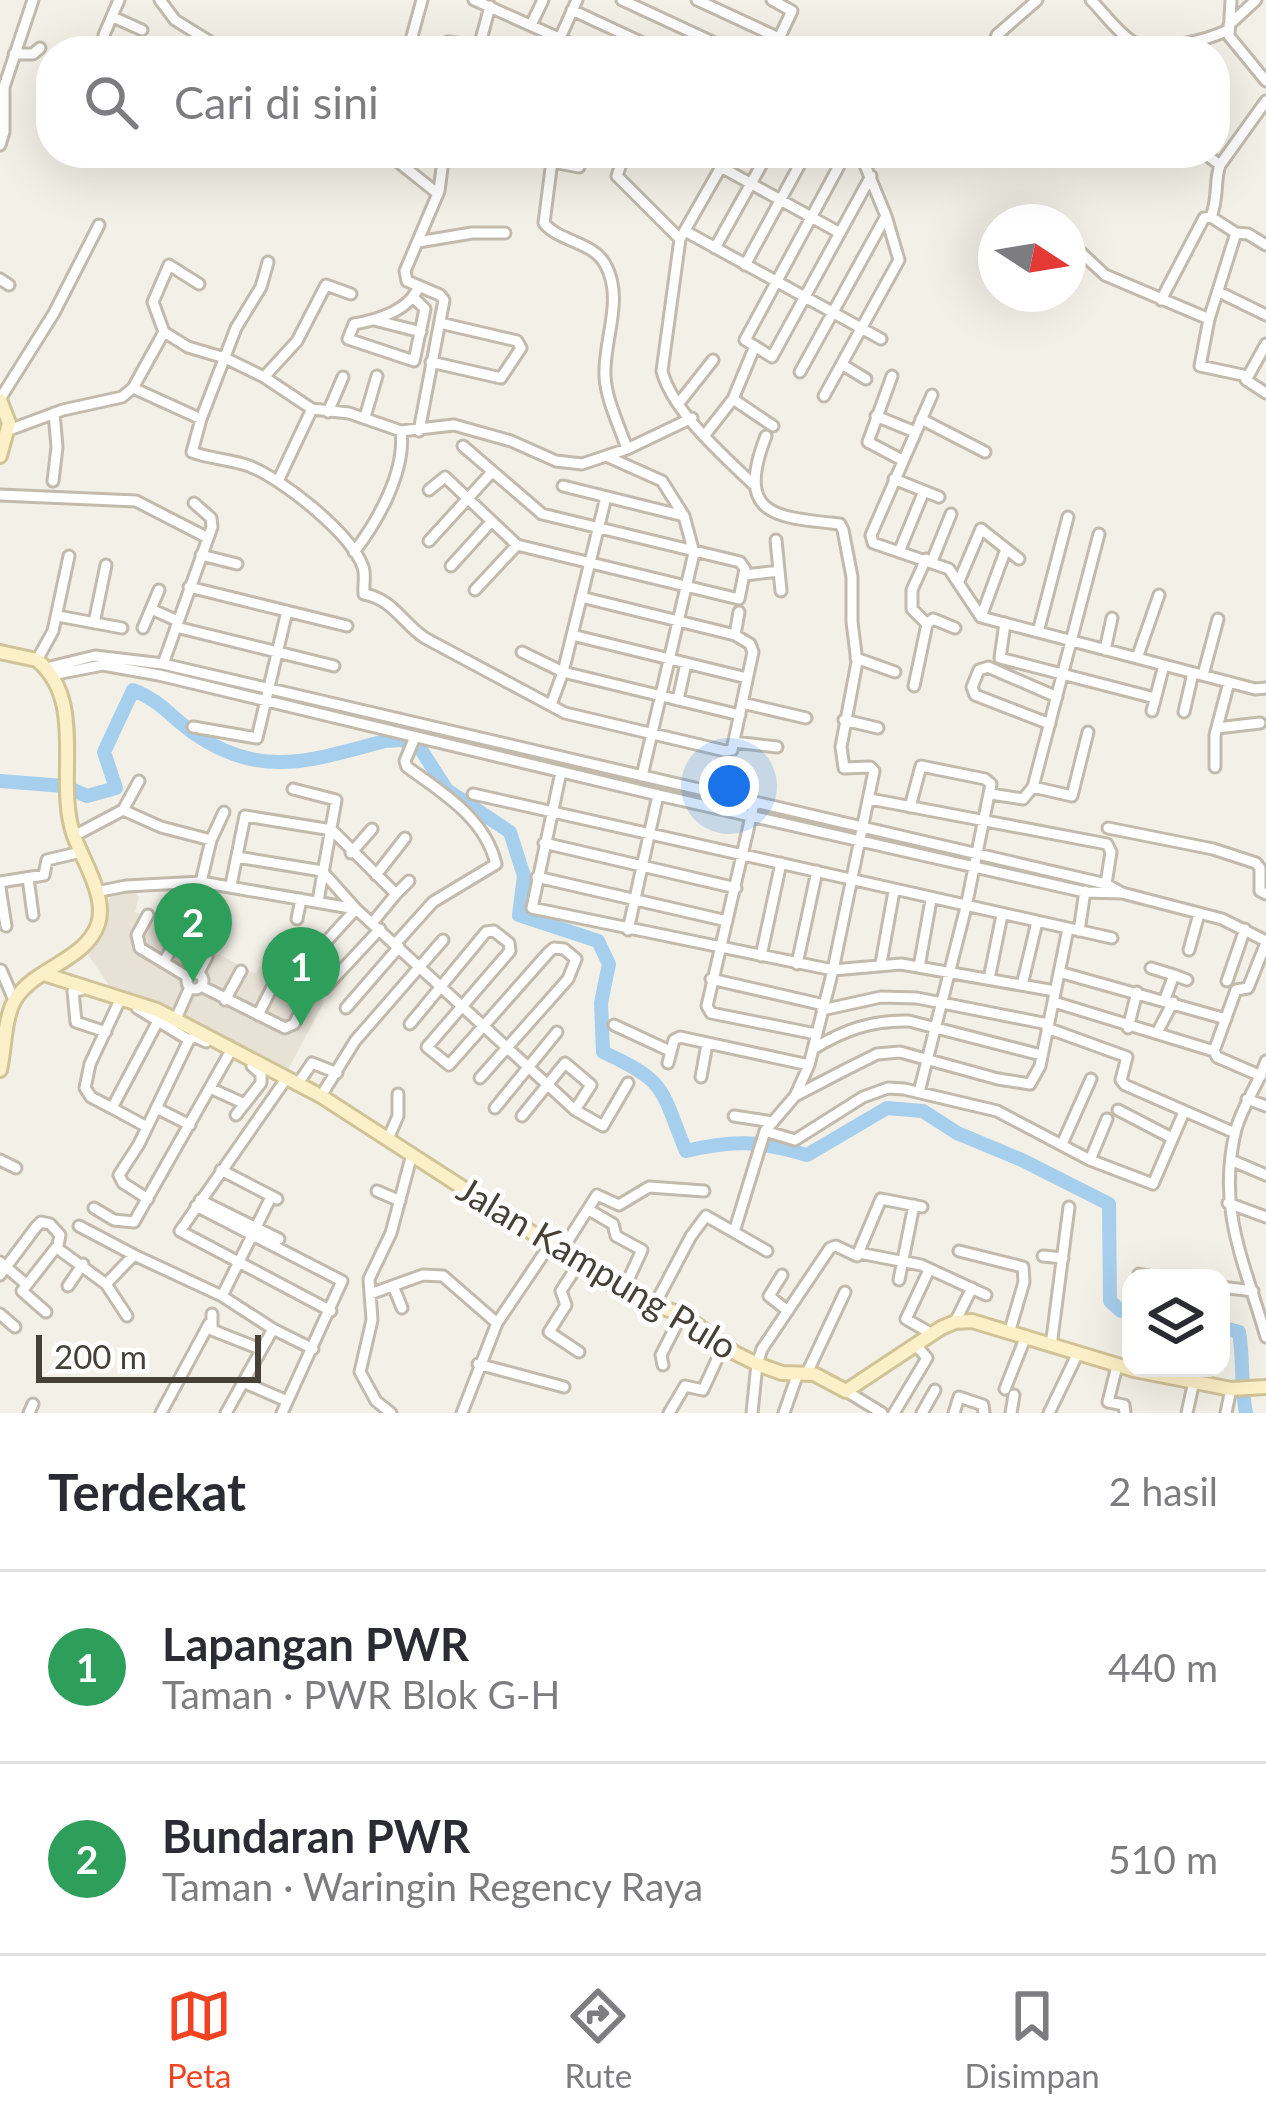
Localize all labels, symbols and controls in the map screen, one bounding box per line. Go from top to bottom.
search box [36,36,1230,168]
icon: search [78,69,144,135]
text: Cari di sini [174,75,379,129]
north arrow [978,204,1086,312]
your location [699,756,759,816]
pin: 2 [154,883,232,982]
pin: 1 [262,927,340,1026]
street label: Jalan Kampung Pulo [450,1166,745,1368]
map controls [1122,1269,1230,1377]
button: layers [1122,1269,1230,1377]
scale bar [36,1329,261,1382]
text: 200 m [54,1336,147,1376]
text: Terdekat [48,1461,246,1522]
text: 2 hasil [1109,1468,1218,1514]
text: Lapangan PWR [162,1617,469,1671]
text: 1 [76,1644,98,1690]
text: 440 m [1108,1644,1218,1690]
text: Taman · PWR Blok G-H [162,1671,560,1717]
text: Bundaran PWR [162,1809,470,1863]
text: 2 [76,1836,98,1882]
text: 510 m [1108,1836,1218,1882]
text: Taman · Waringin Regency Raya [162,1863,703,1909]
tab: Peta [166,1983,232,2095]
tab: Rute [565,1983,632,2095]
tab: Disimpan [964,1983,1100,2095]

